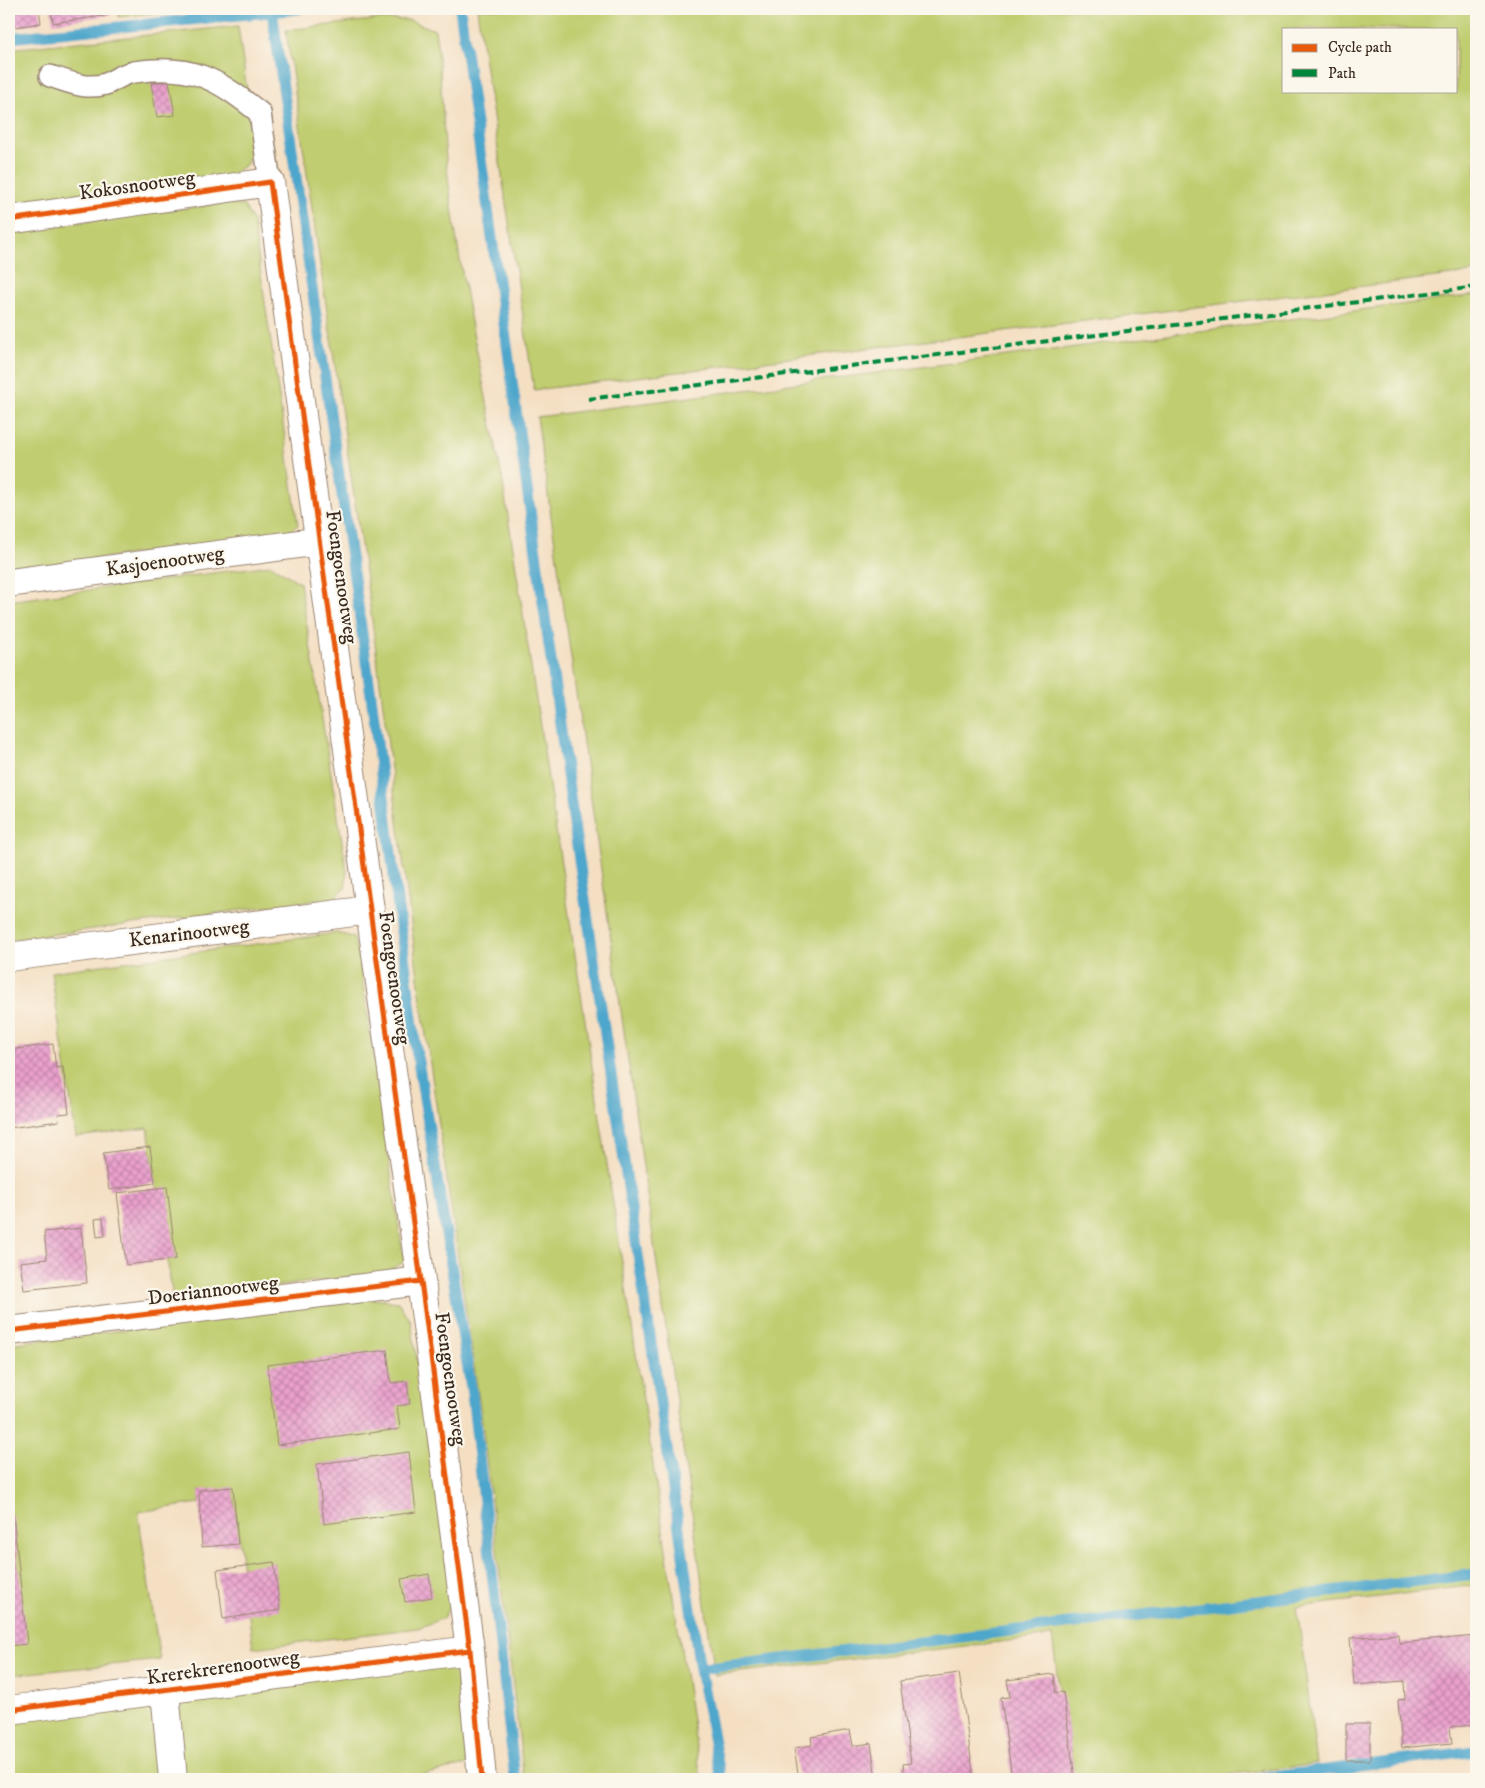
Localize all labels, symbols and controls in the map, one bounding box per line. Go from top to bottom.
legend [1282,28,1458,92]
text: Cycle path [1328,38,1392,57]
text: Path [1328,64,1356,83]
street label: Kokosnootweg [77,165,197,206]
street label: Foengoenootweg [319,509,363,646]
street label: Kasjoenootweg [104,541,226,583]
street label: Foengoenootweg [372,910,416,1047]
street label: Kenarinootweg [128,914,251,954]
street label: Doeriannootweg [146,1271,280,1311]
street label: Foengoenootweg [428,1311,472,1448]
street label: Krerekrerenootweg [145,1645,301,1691]

